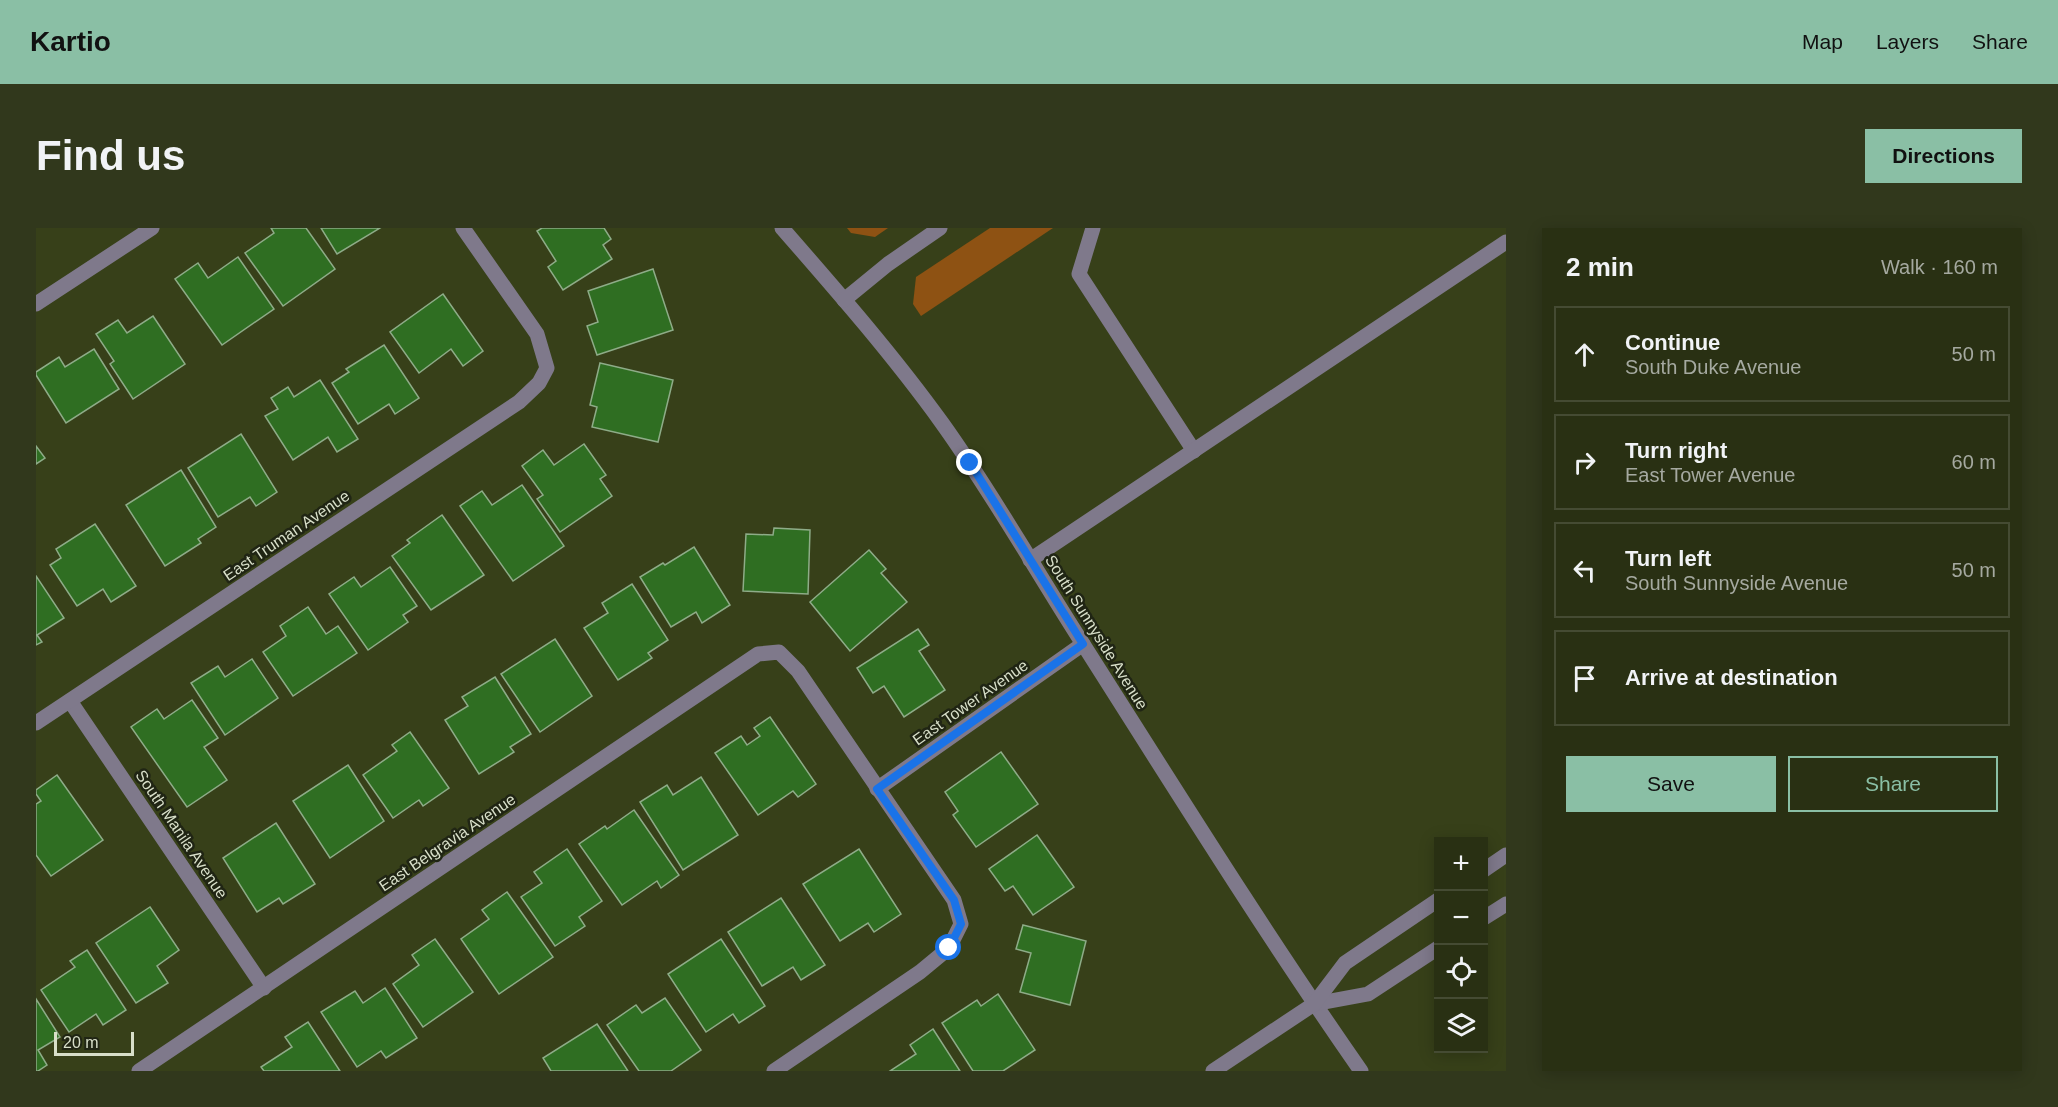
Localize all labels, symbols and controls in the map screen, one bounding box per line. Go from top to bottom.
text: Kartio [30,26,111,57]
text: Map [1802,30,1843,53]
text: Layers [1876,30,1939,53]
text: Share [1972,30,2028,53]
button: Directions [1865,129,2022,183]
text: Find us [36,132,185,179]
text: 2 min [1566,252,1634,282]
text: Walk · 160 m [1881,256,1998,278]
text: Continue [1625,330,1720,355]
icon: ahead [1568,338,1601,371]
text: 50 m [1952,343,1996,365]
text: South Duke Avenue [1625,356,1801,378]
text: Turn right [1625,438,1727,463]
icon: right [1568,446,1601,479]
route end [956,449,982,475]
text: 60 m [1952,451,1996,473]
text: East Tower Avenue [1625,464,1796,486]
street label: East Truman Avenue [220,487,353,584]
text: Turn left [1625,546,1711,571]
street label: South Sunnyside Avenue [1042,552,1151,713]
icon: left [1568,554,1601,587]
text: 50 m [1952,559,1996,581]
text: South Sunnyside Avenue [1625,572,1848,594]
street label: East Tower Avenue [910,656,1031,748]
icon: arrive [1568,662,1601,695]
text: Arrive at destination [1625,665,1838,690]
button: Save [1566,756,1776,812]
button: Share [1788,756,1998,812]
street label: South Manila Avenue [132,767,231,902]
street label: East Belgravia Avenue [376,790,519,894]
map controls [1434,837,1488,1053]
button: + [1434,837,1488,891]
button: − [1434,891,1488,945]
route start [935,934,961,960]
button: locate [1434,945,1488,999]
button: layers [1434,999,1488,1053]
scale bar [54,1029,134,1056]
text: 20 m [63,1034,99,1051]

